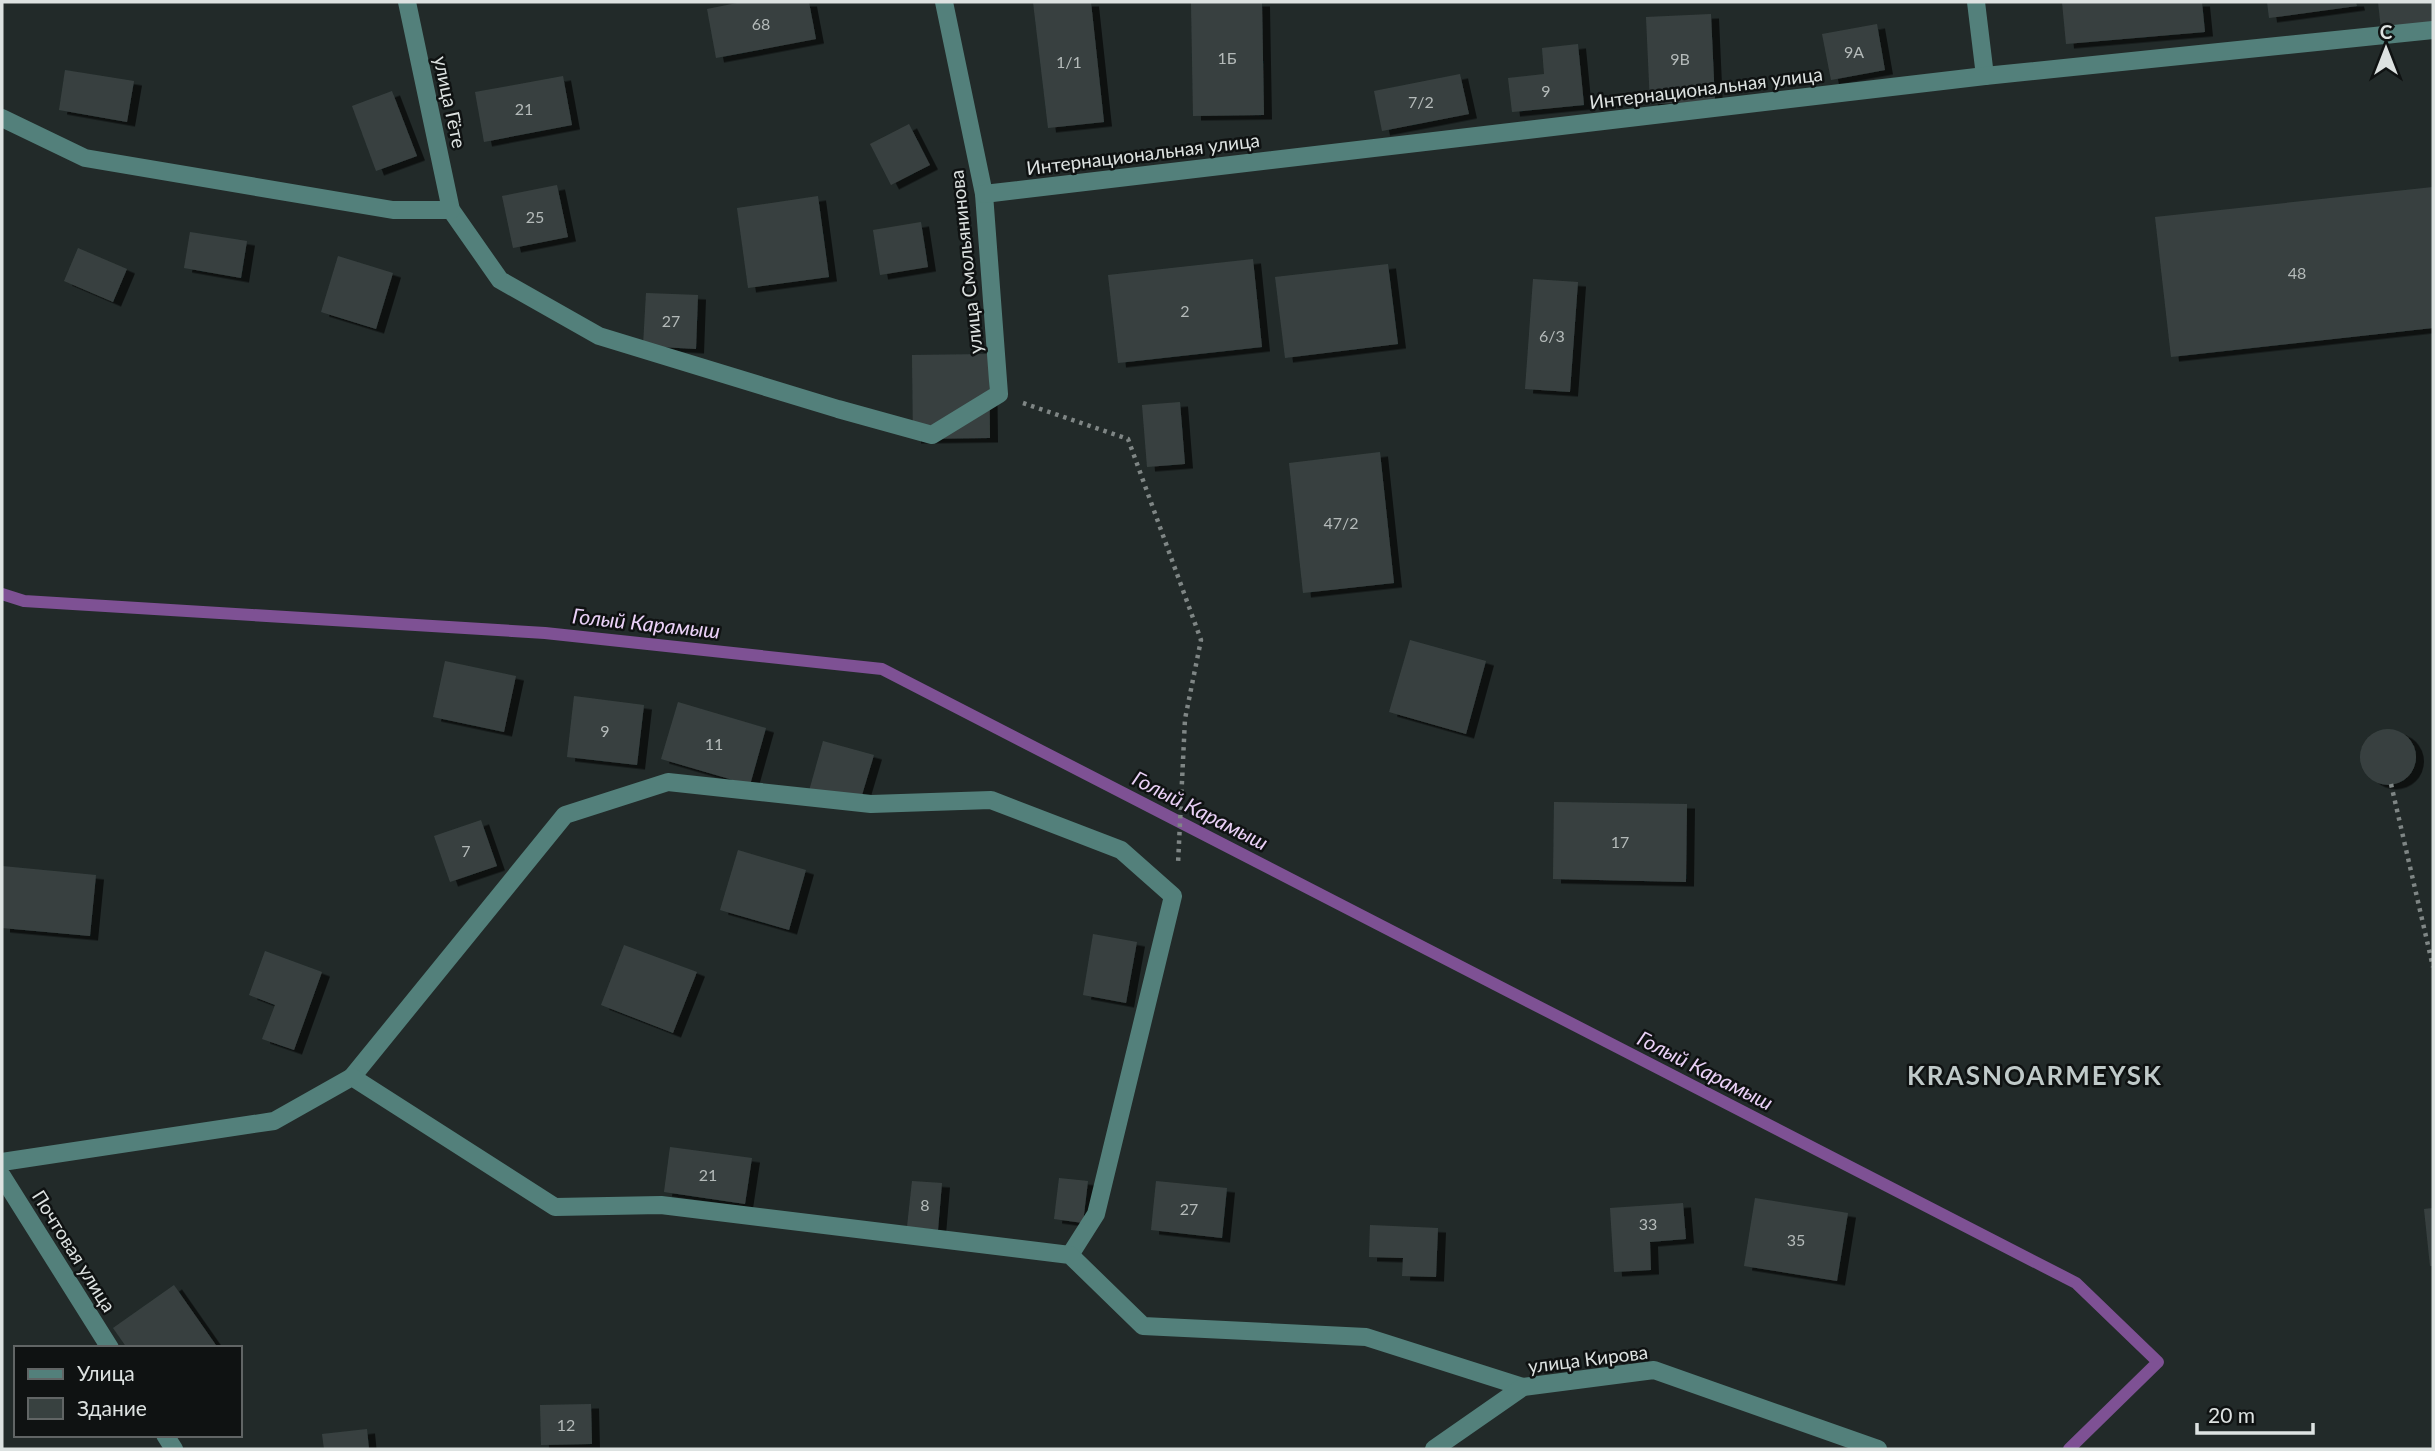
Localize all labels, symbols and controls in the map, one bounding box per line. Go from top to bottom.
house number: 68 [752,14,770,33]
north arrow [2351,14,2421,84]
text: С [2380,20,2393,43]
house number: 9А [1844,42,1864,61]
house number: 1Б [1217,48,1237,67]
house number: 9В [1670,49,1690,68]
house number: 1/1 [1056,52,1082,71]
street label: улица Гёте [430,54,471,150]
street label: Интернациональная улица [1588,62,1824,113]
house number: 9 [1541,81,1551,100]
house number: 7/2 [1408,92,1434,111]
house number: 21 [515,99,533,118]
street label: Интернациональная улица [1025,128,1261,179]
street label: улица Смольянинова [944,169,987,355]
house number: 25 [526,207,544,226]
house number: 48 [2288,263,2306,282]
house number: 2 [1180,301,1190,320]
house number: 27 [662,311,680,330]
house number: 6/3 [1539,326,1565,345]
house number: 47/2 [1323,513,1359,532]
water label: Голый Карамыш [571,602,721,643]
house number: 9 [600,721,610,740]
house number: 11 [705,734,723,753]
water label: Голый Карамыш [1129,765,1273,855]
house number: 17 [1611,832,1629,851]
house number: 7 [461,841,471,860]
water label: Голый Карамыш [1634,1025,1778,1115]
district label: KRASNOARMEYSK [1907,1059,2163,1091]
house number: 21 [699,1165,717,1184]
street label: Почтовая улица [28,1186,121,1316]
house number: 8 [920,1195,930,1214]
house number: 27 [1180,1199,1198,1218]
house number: 33 [1639,1214,1657,1233]
house number: 35 [1787,1230,1805,1249]
street label: улица Кирова [1527,1340,1649,1377]
legend [14,1346,242,1437]
text: Улица [77,1360,135,1385]
scale bar [2197,1392,2312,1436]
text: Здание [77,1395,147,1420]
text: 20 m [2208,1402,2255,1427]
house number: 12 [557,1415,575,1434]

